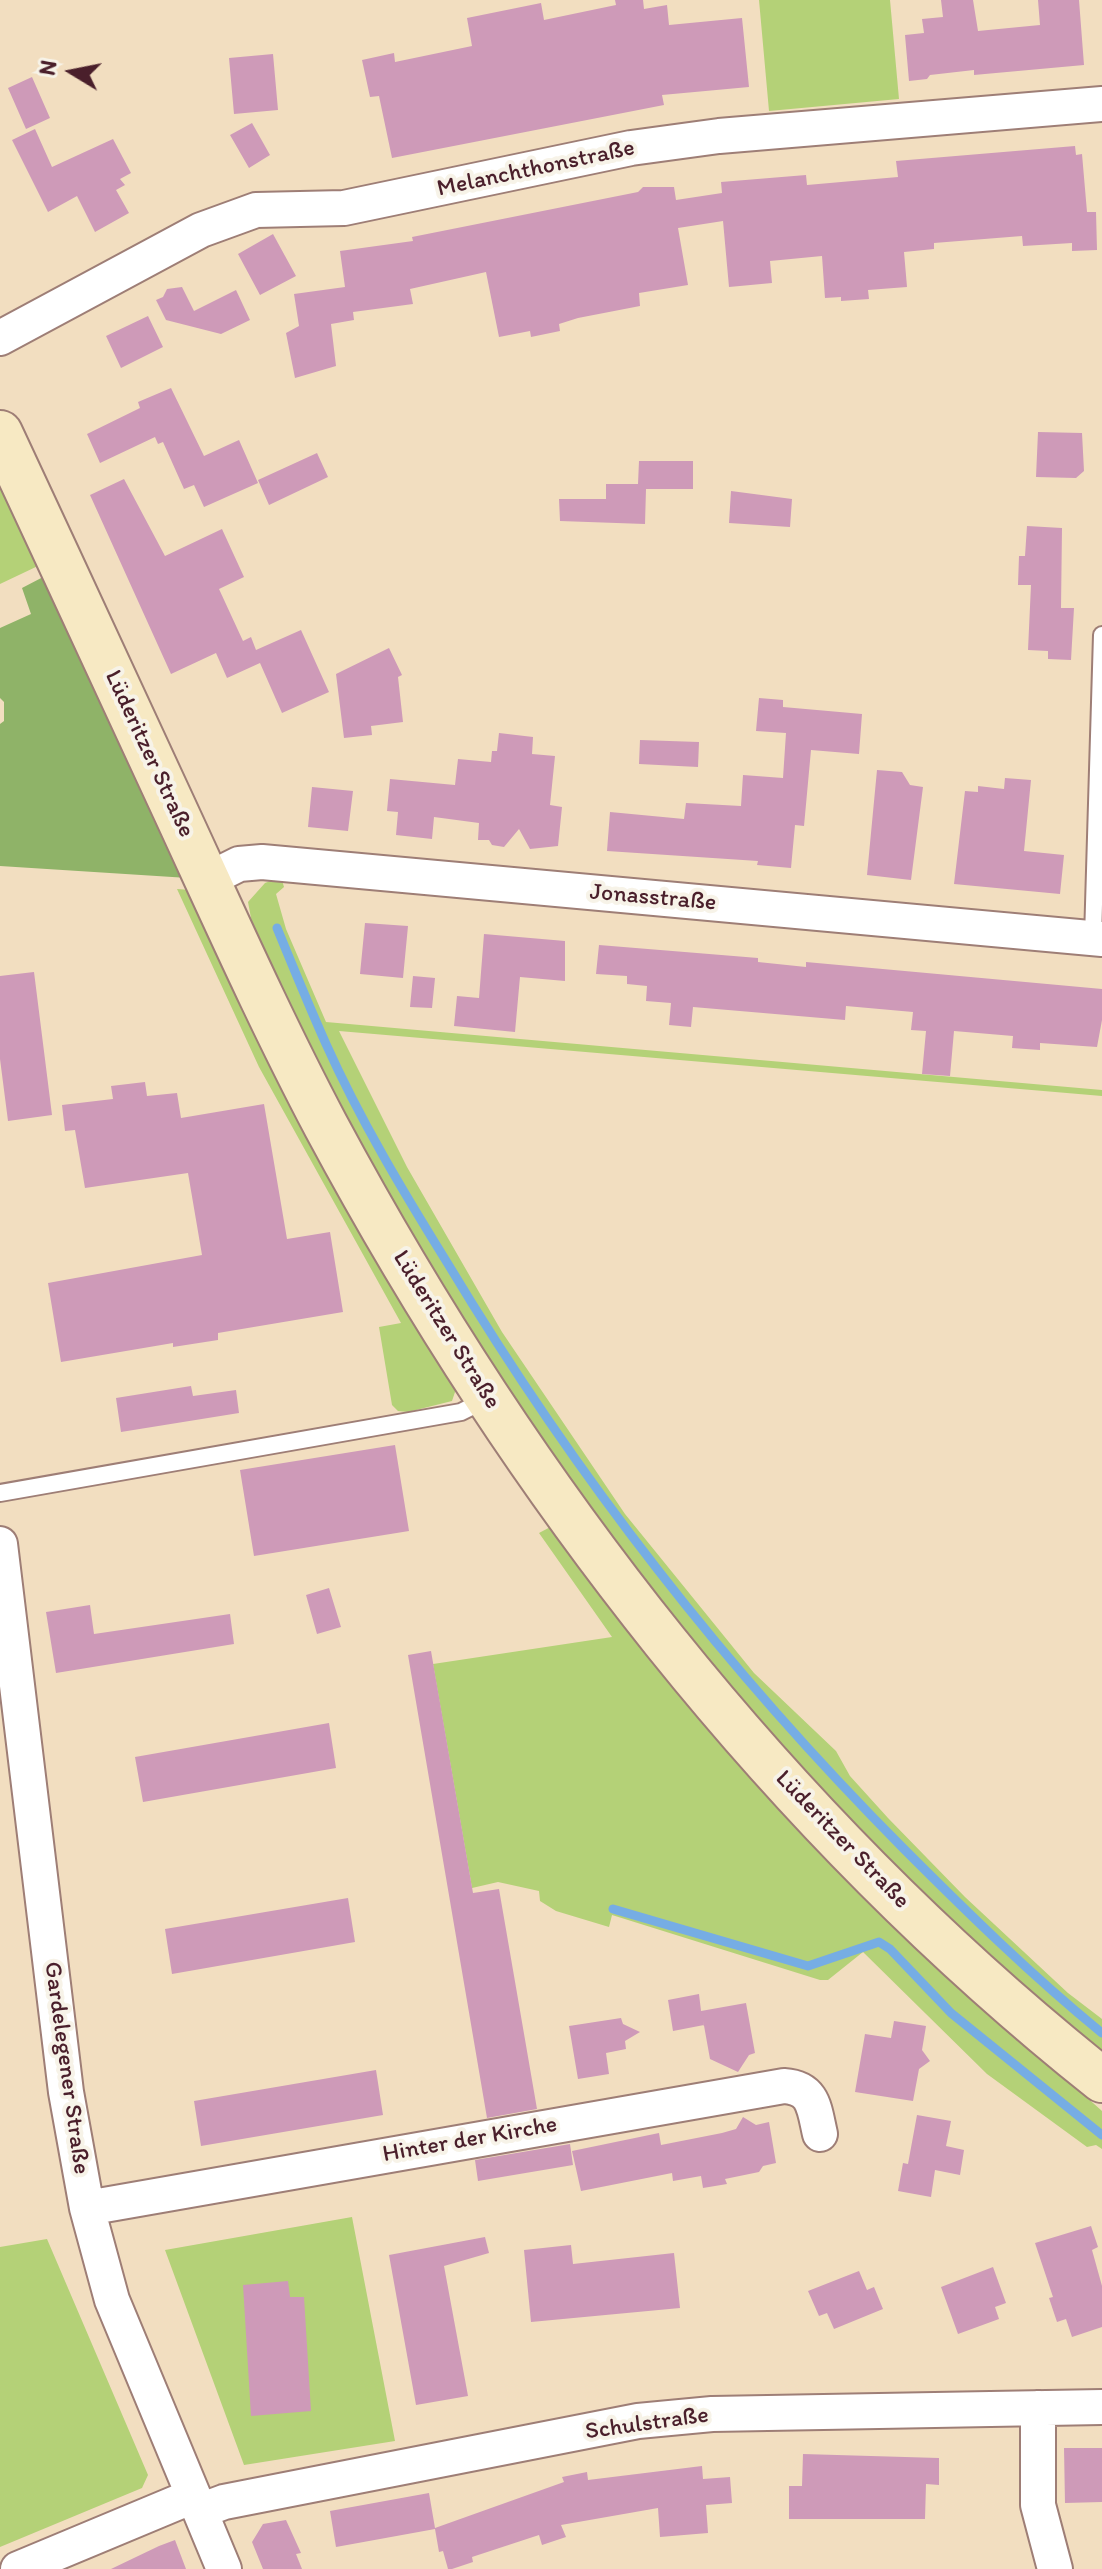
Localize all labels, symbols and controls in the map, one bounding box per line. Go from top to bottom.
north arrow [32,32,112,112]
text: N [33,58,62,77]
street label: Melanchthonstraße [435,134,637,204]
street label: Lüderitzer Straße [98,666,200,842]
street label: Jonasstraße [588,878,718,918]
street label: Lüderitzer Straße [386,1245,506,1415]
street label: Lüderitzer Straße [769,1765,915,1915]
street label: Gardelegener Straße [37,1960,95,2176]
street label: Hinter der Kirche [380,2110,560,2170]
street label: Schulstraße [583,2401,711,2447]

